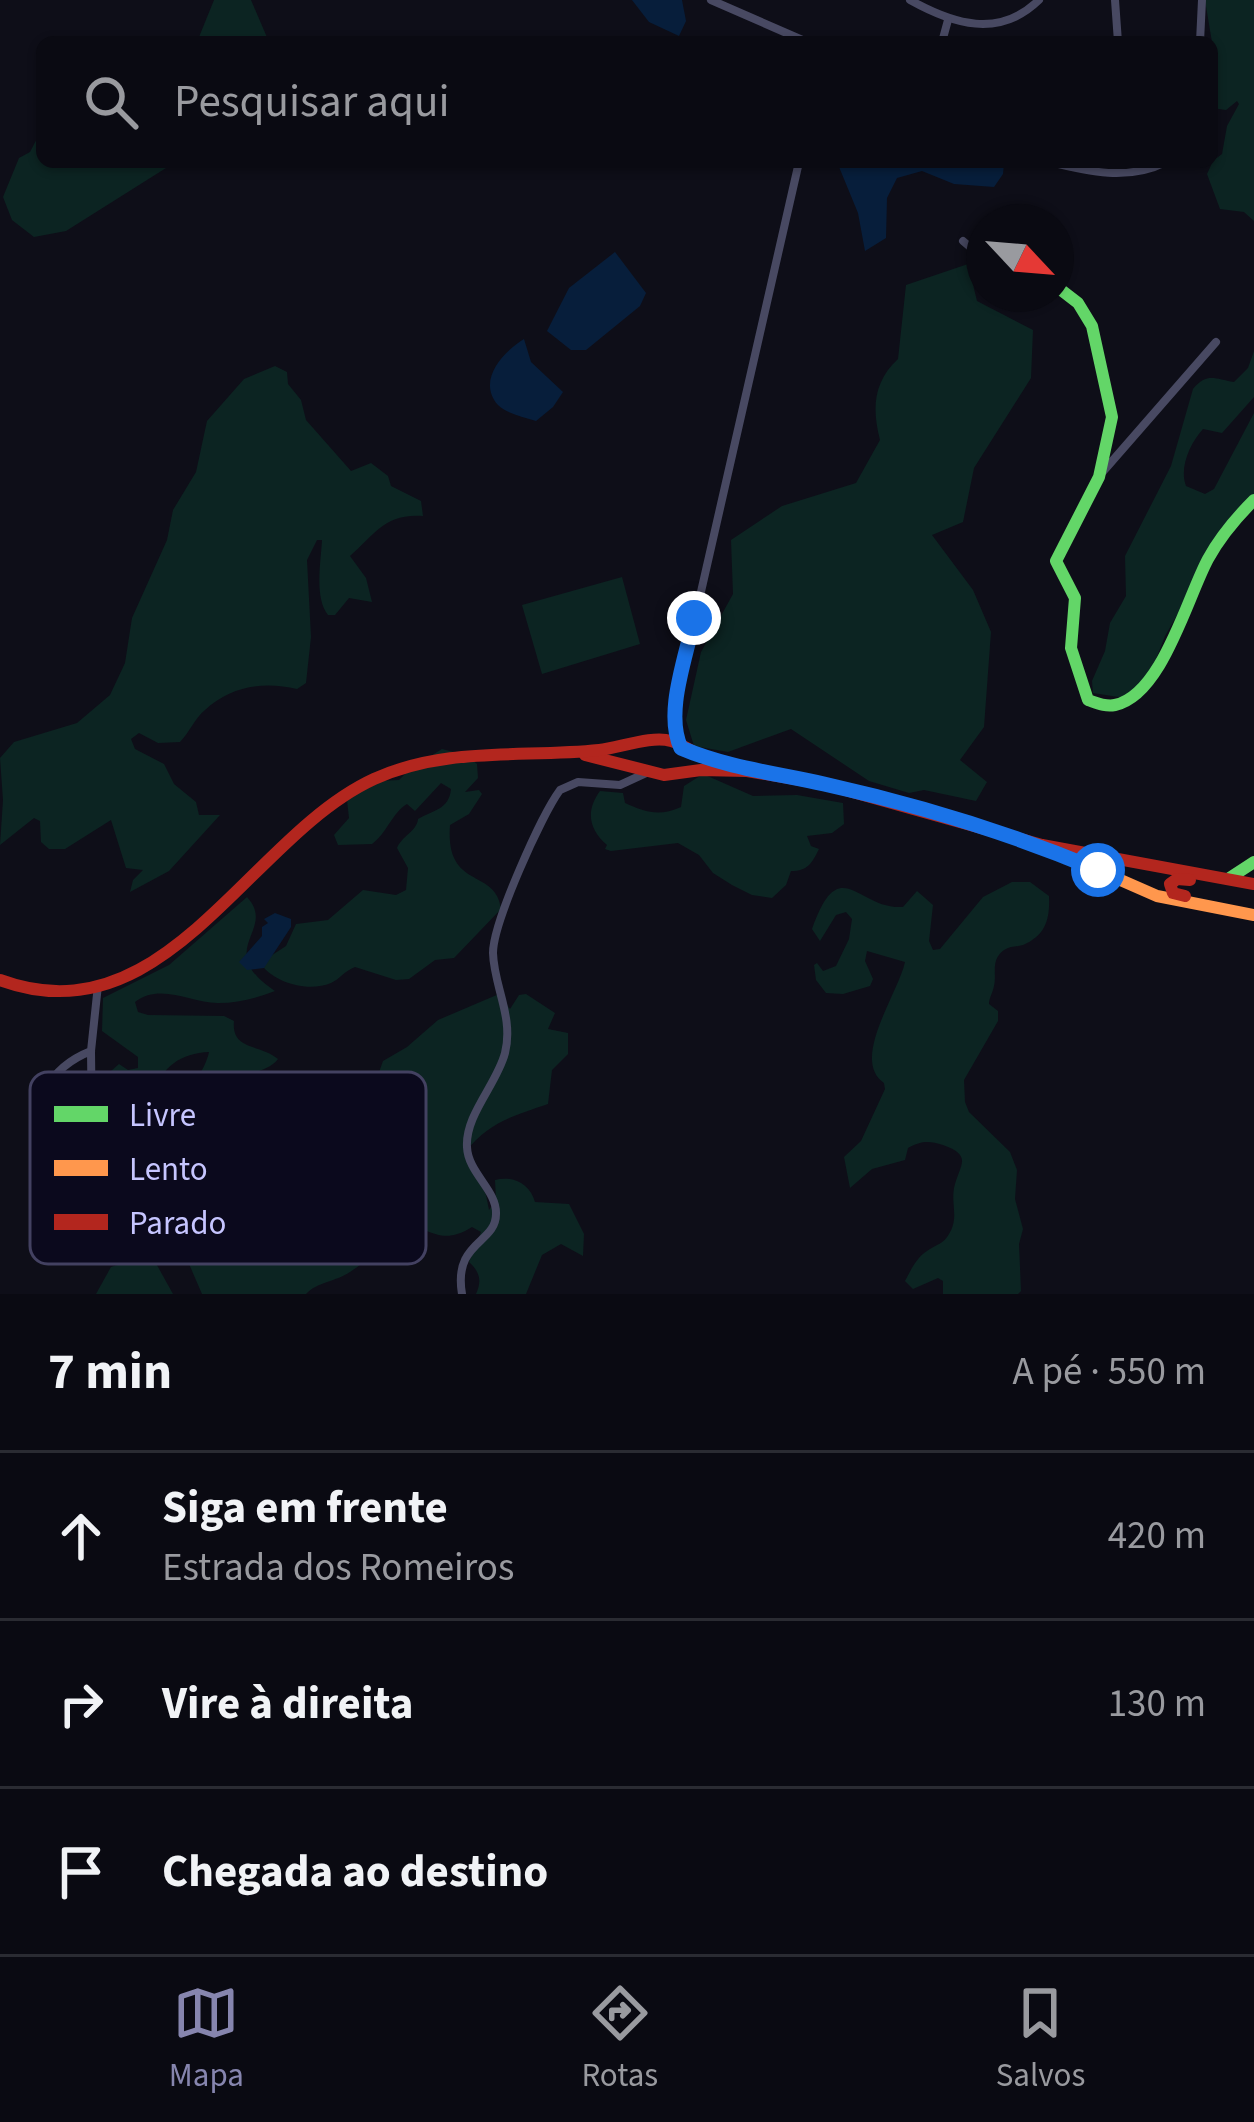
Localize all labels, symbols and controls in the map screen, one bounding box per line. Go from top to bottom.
search box [36,36,1218,168]
icon: search [78,69,144,135]
text: Pesquisar aqui [174,70,449,134]
north arrow [966,204,1074,312]
route end [667,591,721,645]
route start [1071,843,1125,897]
legend [30,1072,426,1264]
text: Livre [129,1092,196,1139]
text: Lento [129,1146,208,1193]
text: Parado [129,1200,226,1247]
text: 7 min [48,1336,172,1408]
text: A pé · 550 m [1012,1344,1206,1400]
text: Siga em frente [162,1476,448,1540]
icon: ahead [48,1503,114,1569]
text: 420 m [1108,1508,1206,1564]
text: Estrada dos Romeiros [162,1540,514,1596]
icon: right [48,1671,114,1737]
text: Vire à direita [162,1672,413,1736]
text: 130 m [1108,1676,1206,1732]
icon: arrive [48,1839,114,1905]
text: Chegada ao destino [162,1840,548,1904]
tab: Mapa [169,1980,244,2099]
tab: Rotas [581,1980,658,2099]
tab: Salvos [996,1980,1085,2099]

